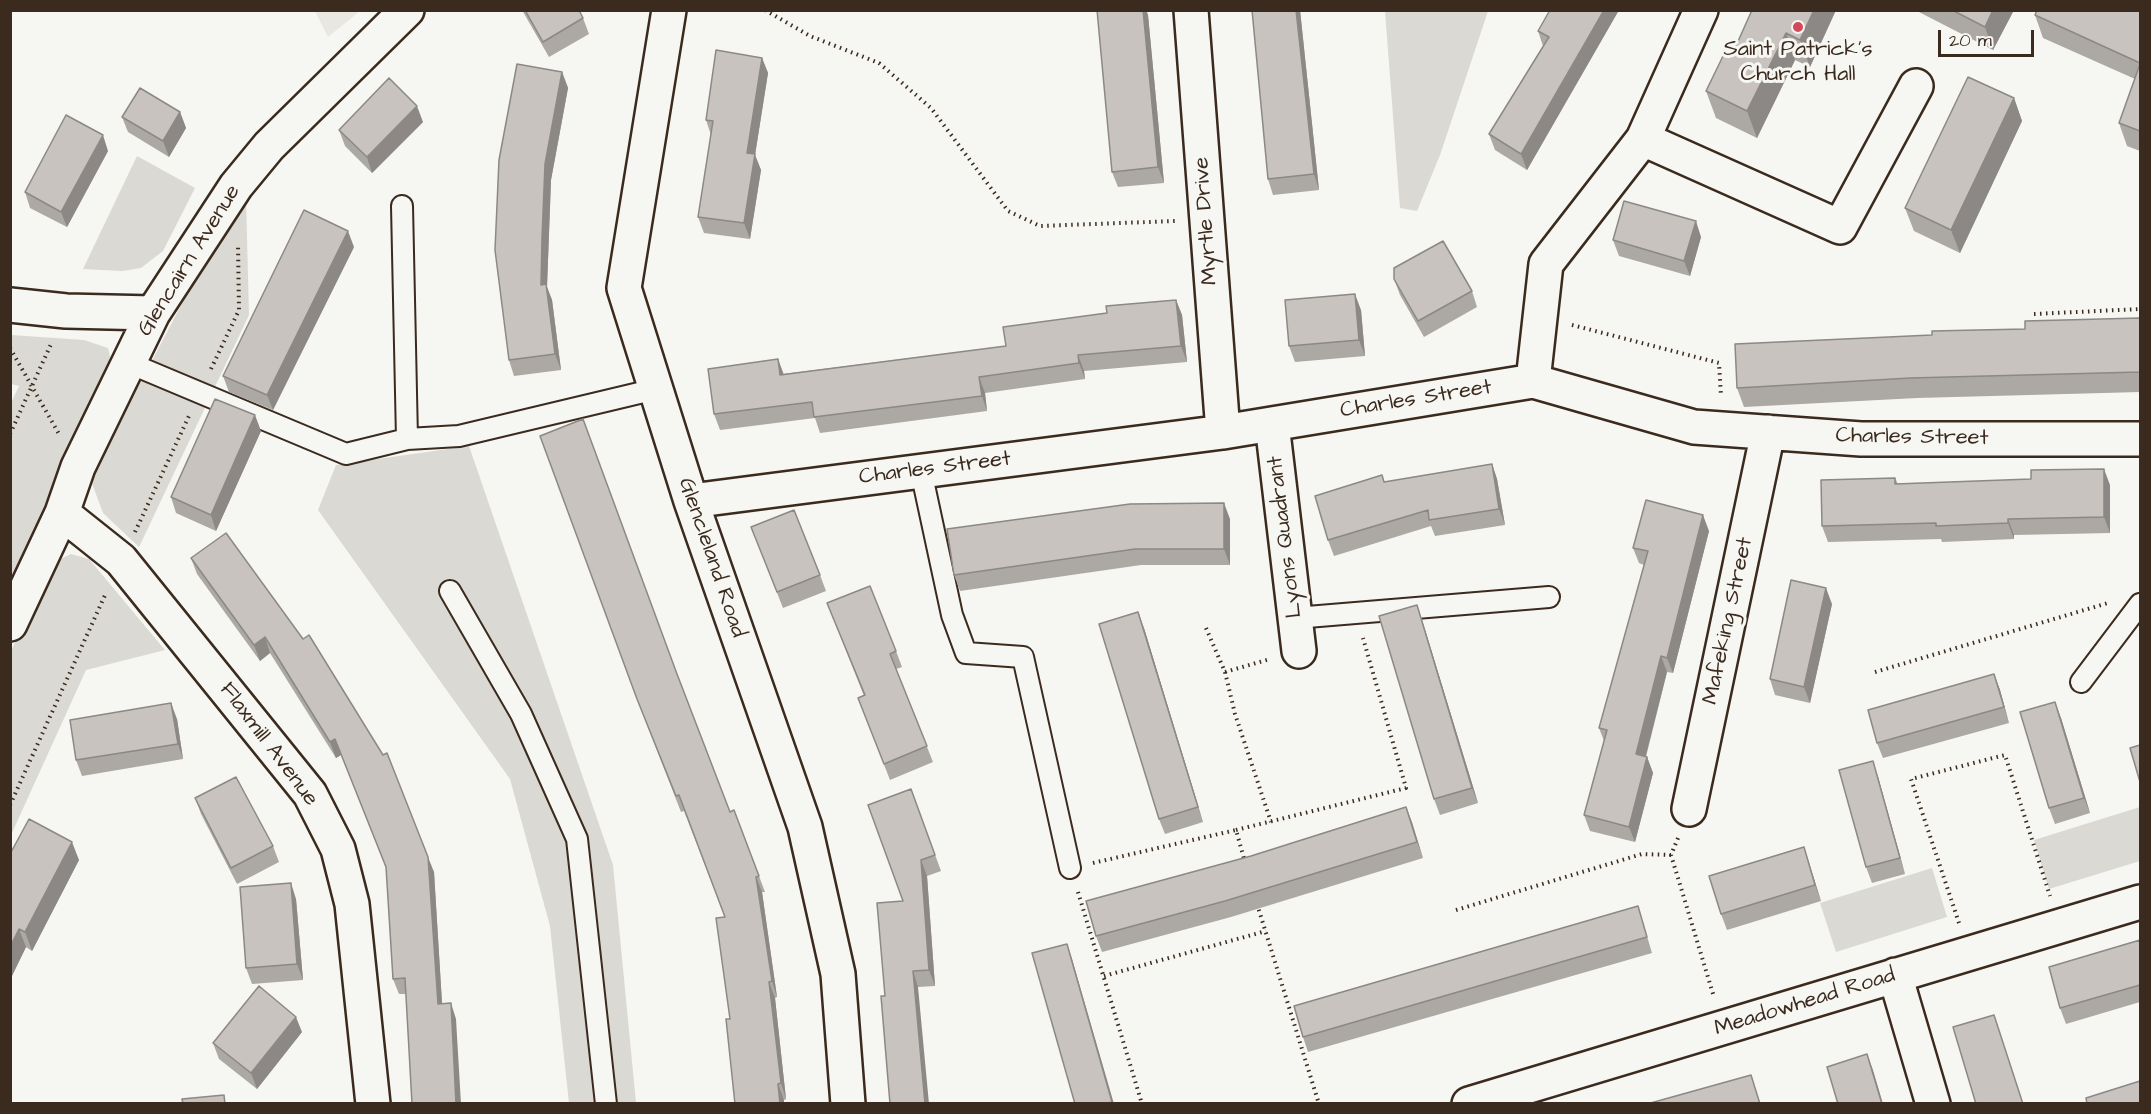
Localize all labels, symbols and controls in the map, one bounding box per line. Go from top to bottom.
scale bar [1941,18,2037,56]
marker: Saint Patrick's Church Hall [1791,20,1805,34]
text: 20 m [1949,28,1992,53]
place label: Saint Patrick's Church Hall [1724,37,1872,88]
street label: Myrtle Drive [1189,156,1225,286]
street label: Glencairn Avenue [133,180,247,342]
street label: Charles Street [1338,375,1494,425]
street label: Charles Street [1835,423,1989,453]
street label: Charles Street [858,447,1012,491]
street label: Lyons Quadrant [1263,454,1309,620]
street label: Glencleland Road [671,475,751,641]
street label: Mafeking Street [1698,535,1760,707]
street label: Flaxmill Avenue [213,678,323,812]
street label: Meadowhead Road [1712,963,1898,1043]

